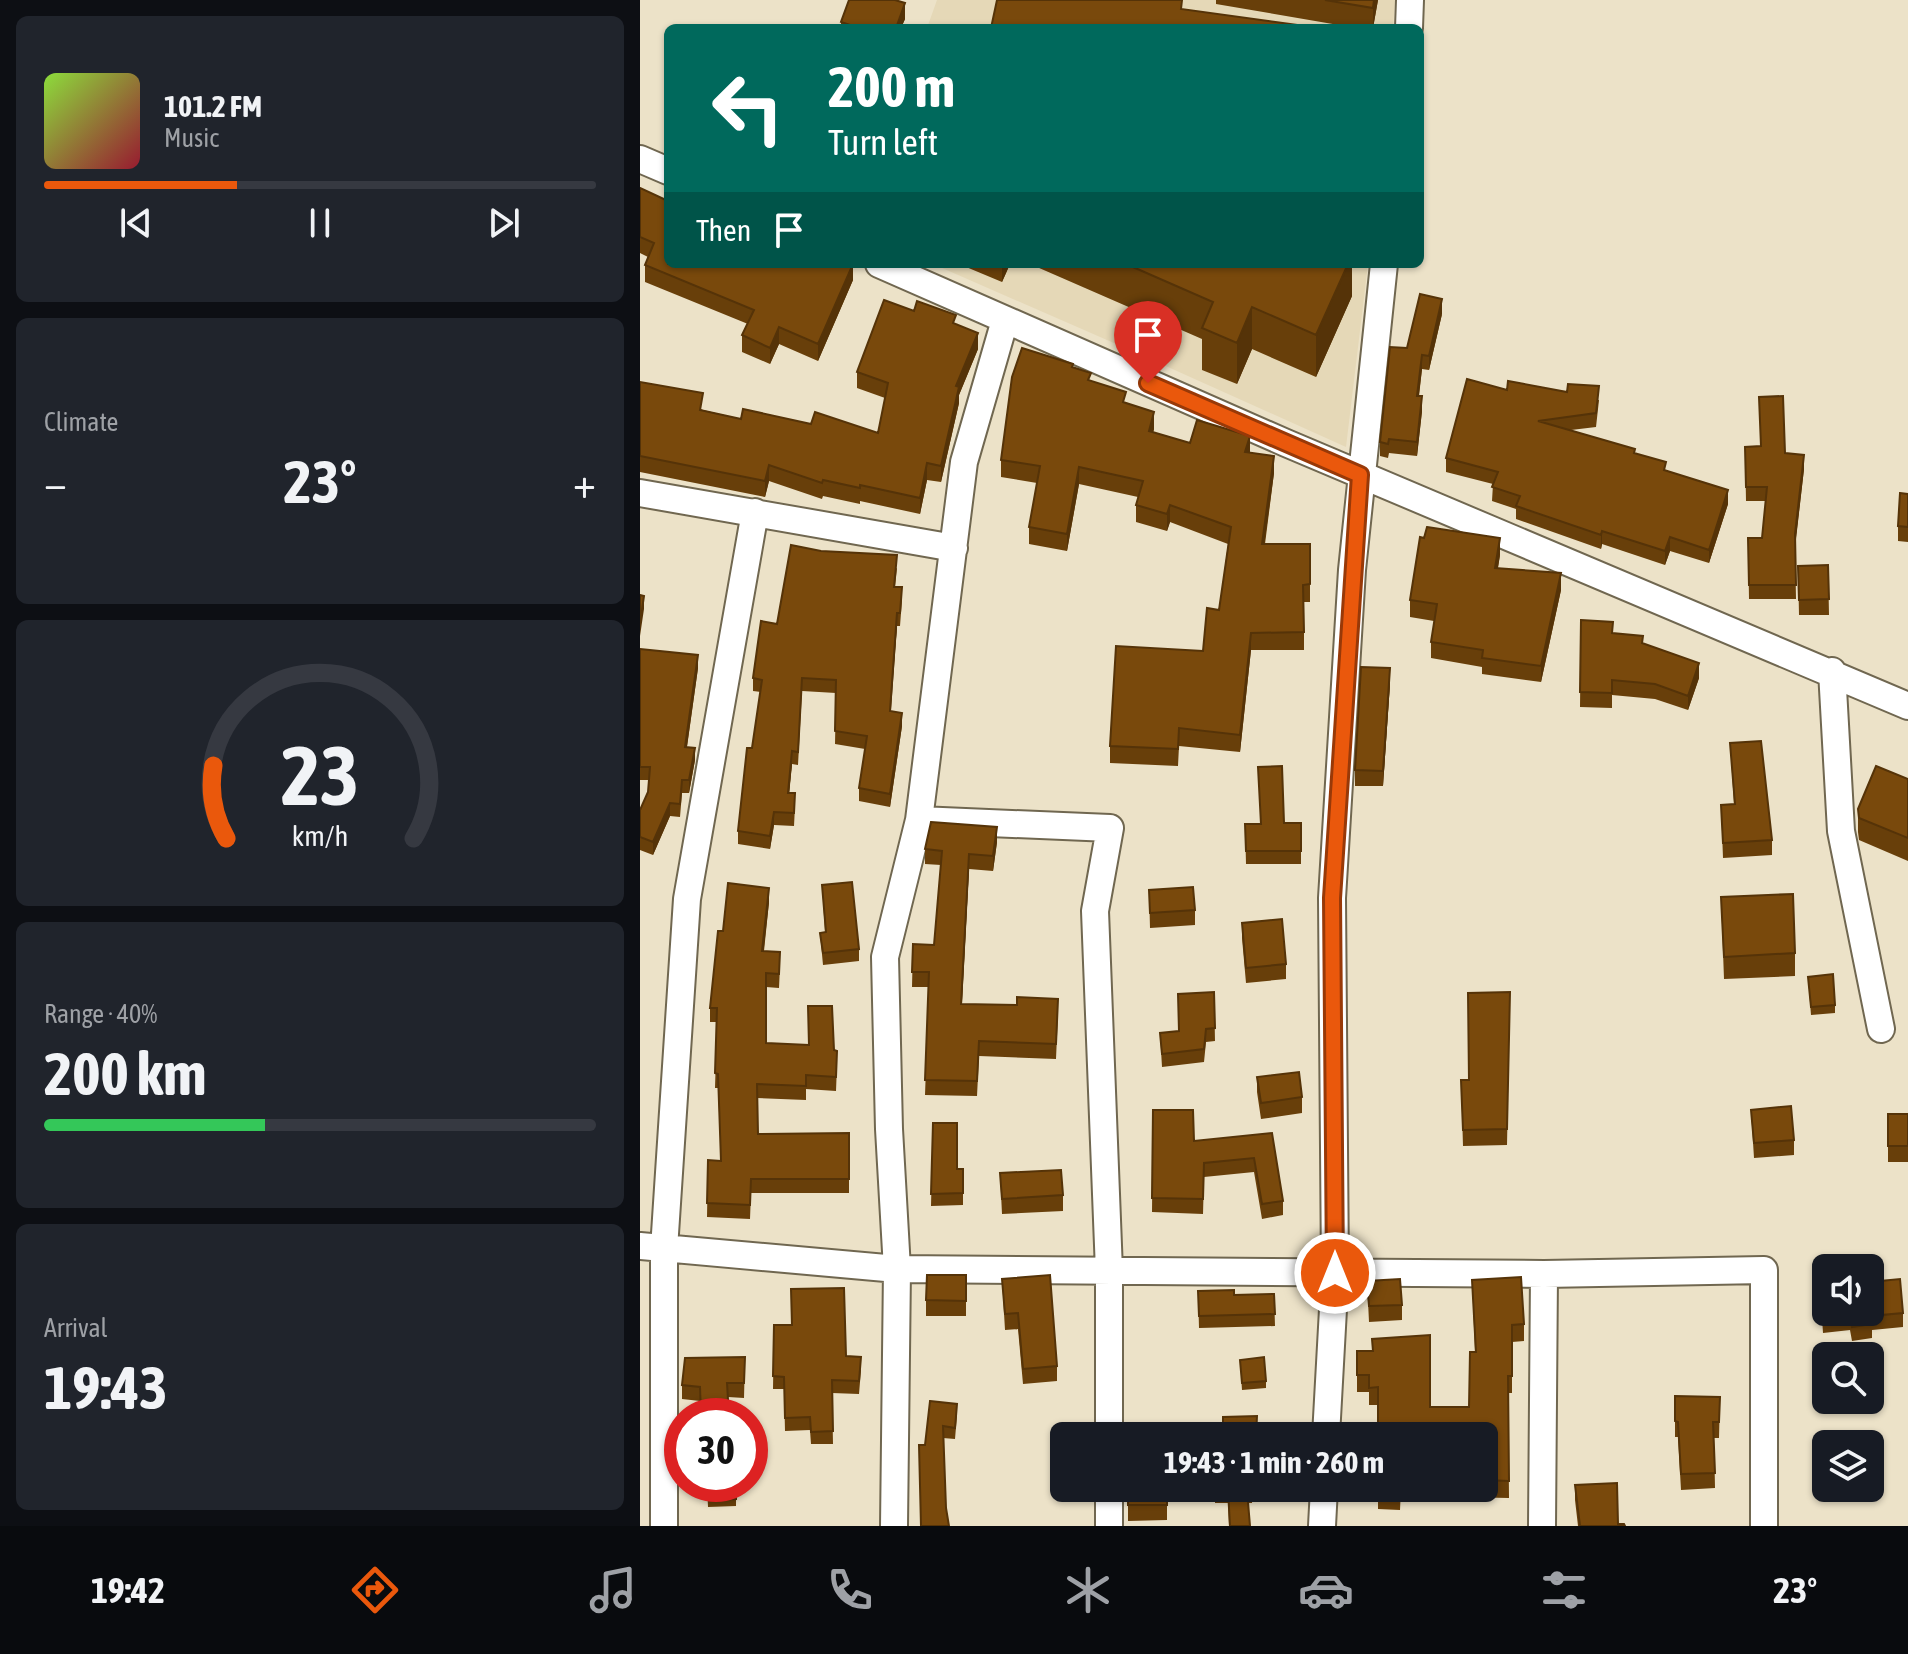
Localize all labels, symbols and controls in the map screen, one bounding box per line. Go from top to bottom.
text: 200 m [828,55,955,119]
icon: left [696,56,800,160]
text: 101.2 FM [164,89,262,123]
text: Turn left [828,121,938,163]
text: Music [164,123,219,153]
icon: previous [114,201,158,245]
icon: pause [298,201,342,245]
icon: next [482,201,526,245]
icon: arrive [767,208,811,252]
text: Then [696,213,751,247]
pin [1114,301,1182,383]
icon: arrive [1126,313,1170,357]
text: Climate [44,407,118,437]
text: 23° [284,447,356,516]
text: − [44,457,67,507]
text: + [573,457,596,507]
text: 23 [281,727,359,823]
text: km/h [292,819,348,852]
text: Range · 40% [44,999,157,1029]
text: 200 km [44,1039,206,1108]
position arrow [1293,1231,1377,1315]
map controls [1812,1254,1884,1502]
button: sound [1812,1254,1884,1326]
text: Arrival [44,1313,108,1343]
button: search [1812,1342,1884,1414]
text: 19:43 [44,1353,167,1422]
speed limit sign: 30 [664,1398,768,1502]
button: layers [1812,1430,1884,1502]
text: 19:43 · 1 min · 260 m [1164,1445,1384,1479]
icon: directions [347,1562,403,1618]
icon: music [585,1562,641,1618]
icon: phone [822,1562,878,1618]
icon: climate [1060,1562,1116,1618]
icon: car [1298,1562,1354,1618]
icon: filters [1536,1562,1592,1618]
text: 19:42 [91,1569,165,1611]
text: 23° [1773,1569,1817,1611]

